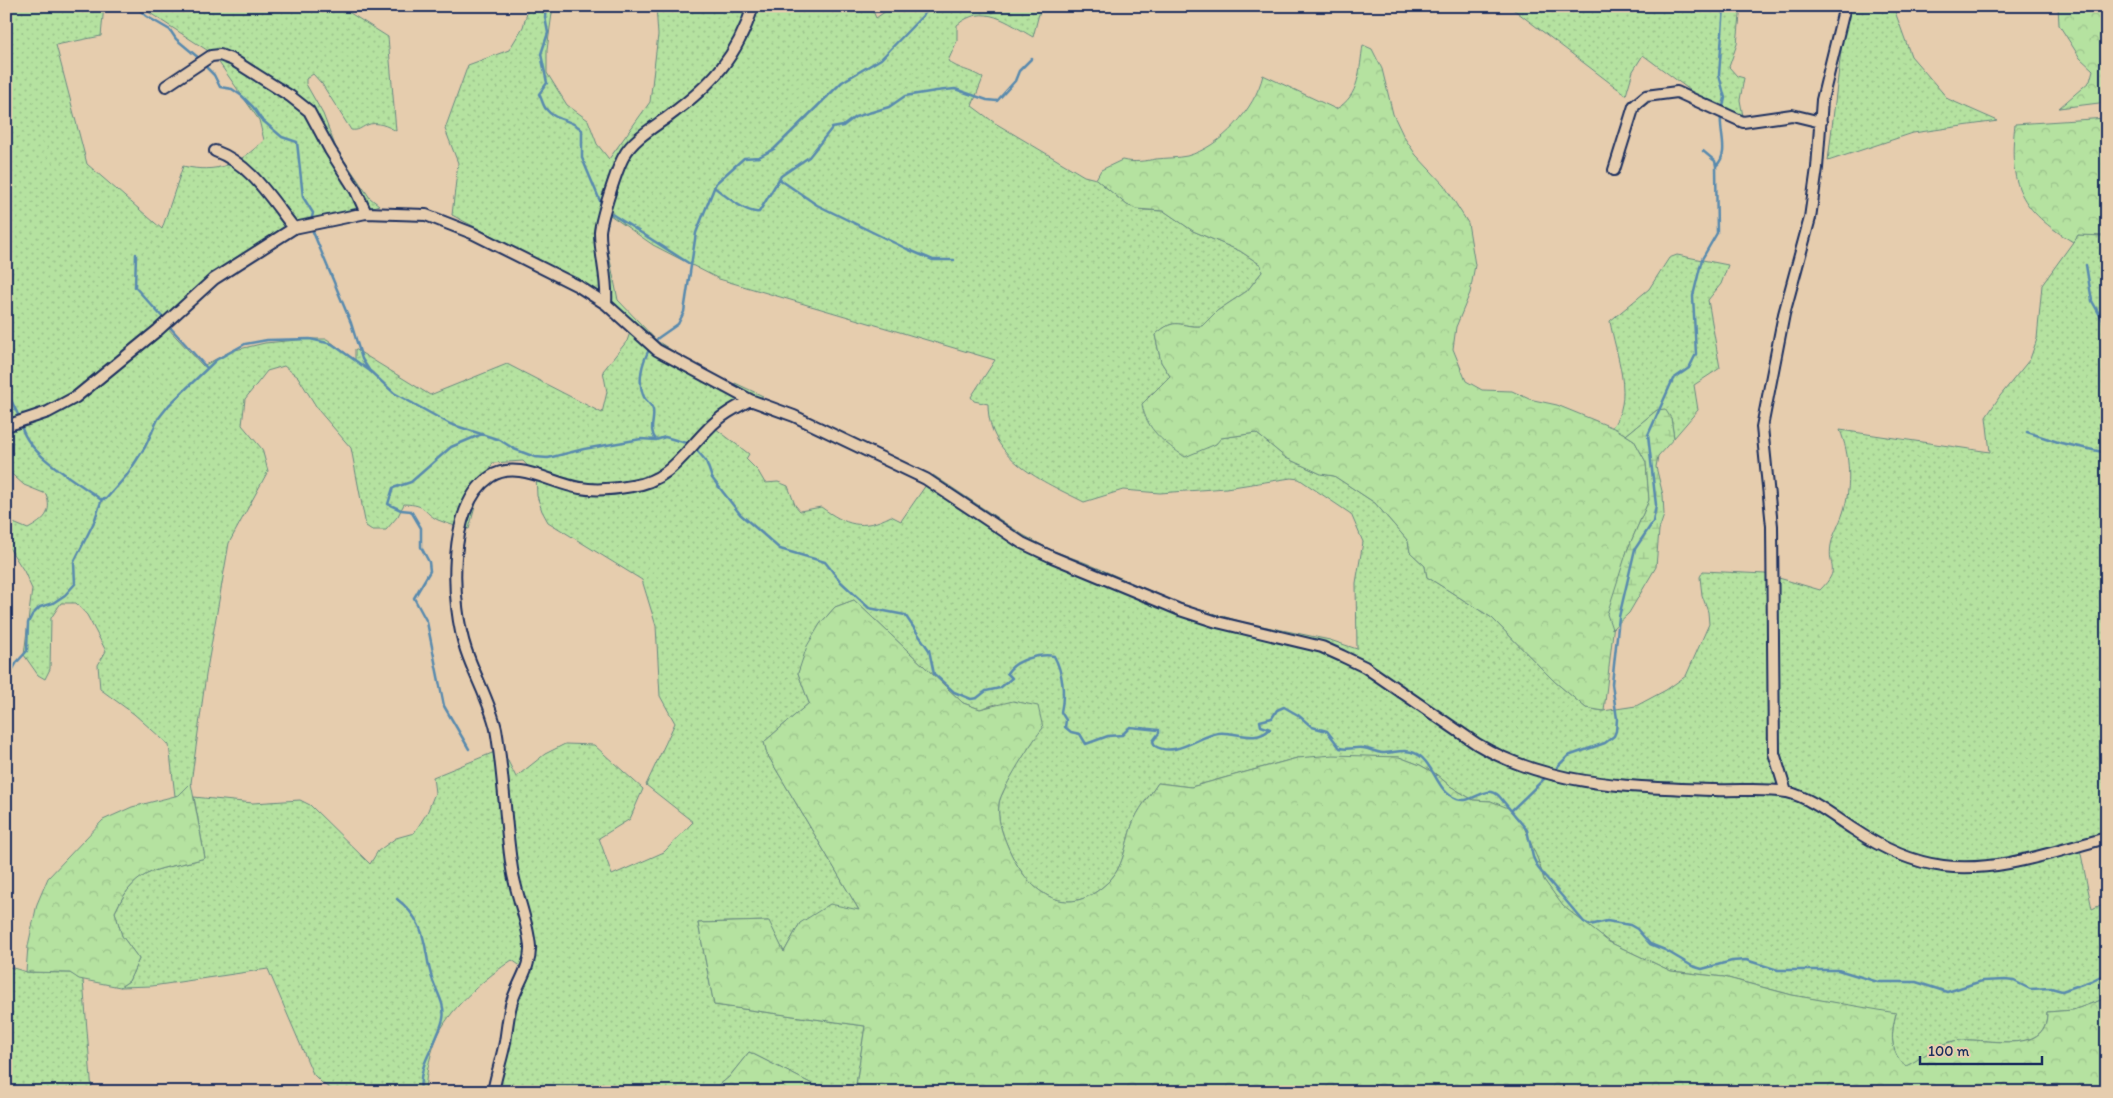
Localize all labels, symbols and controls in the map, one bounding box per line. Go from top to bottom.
scale bar [1920,1033,2043,1065]
text: 100 m [1928,1042,1970,1060]

